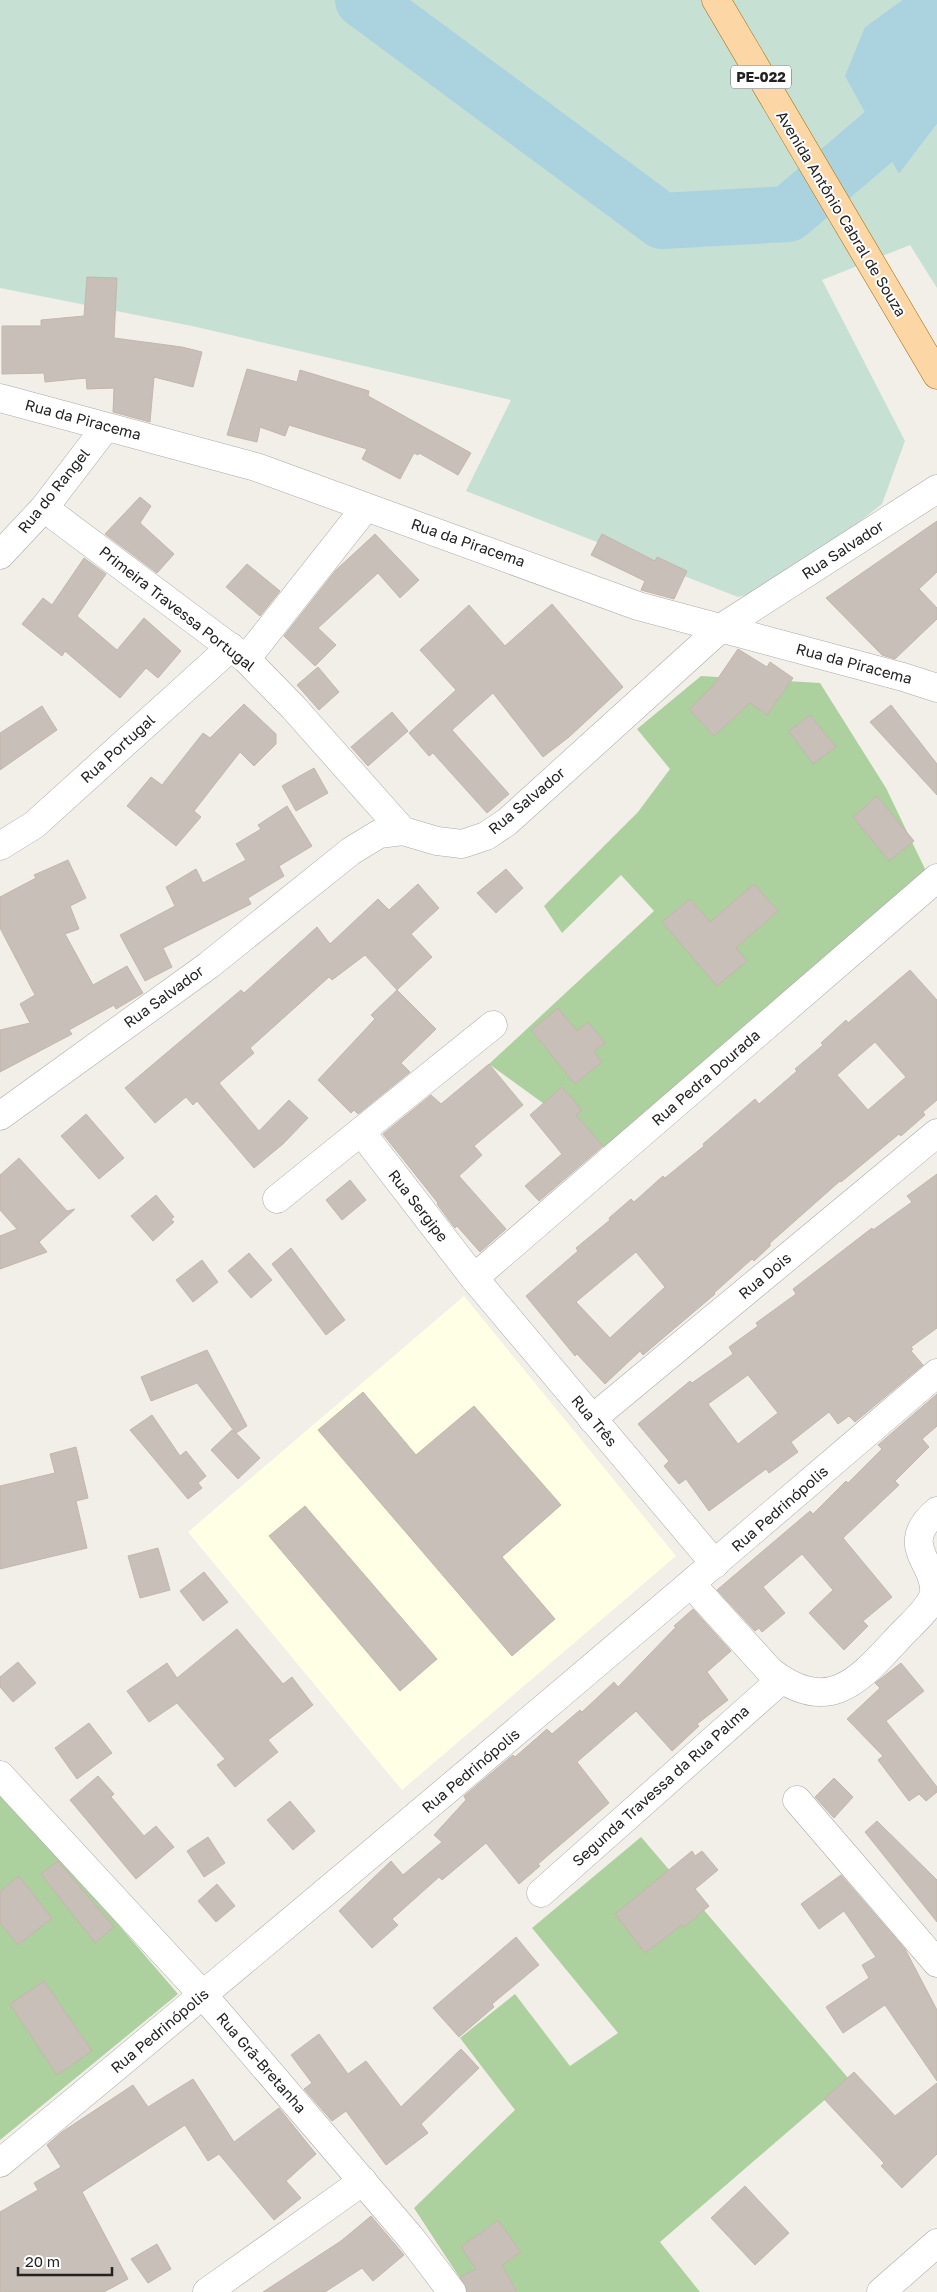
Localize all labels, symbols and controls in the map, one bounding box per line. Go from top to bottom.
road number: PE-022 [731,66,791,88]
street label: Avenida Antônio Cabral de Souza [773,107,911,320]
street label: Rua da Piracema [23,395,143,443]
street label: Rua do Rangel [14,444,93,536]
street label: Rua da Piracema [409,514,528,570]
street label: Rua Salvador [798,516,887,582]
street label: Primeira Travessa Portugal [96,542,259,675]
street label: Rua da Piracema [794,639,914,687]
street label: Rua Portugal [77,710,158,786]
street label: Rua Salvador [484,763,568,837]
street label: Rua Salvador [120,961,207,1031]
street label: Rua Pedra Dourada [648,1025,763,1129]
street label: Rua Sergipe [385,1166,453,1245]
street label: Rua Dois [735,1248,794,1302]
street label: Rua Três [568,1391,621,1450]
street label: Rua Pedrinópolis [727,1461,831,1555]
street label: Segunda Travessa da Rua Palma [568,1701,752,1869]
street label: Rua Pedrinópolis [418,1724,523,1816]
street label: Rua Pedrinópolis [107,1984,212,2076]
street label: Rua Grã-Bretanha [213,2008,310,2116]
scale bar [18,2244,111,2276]
text: 20 m [25,2252,60,2270]

